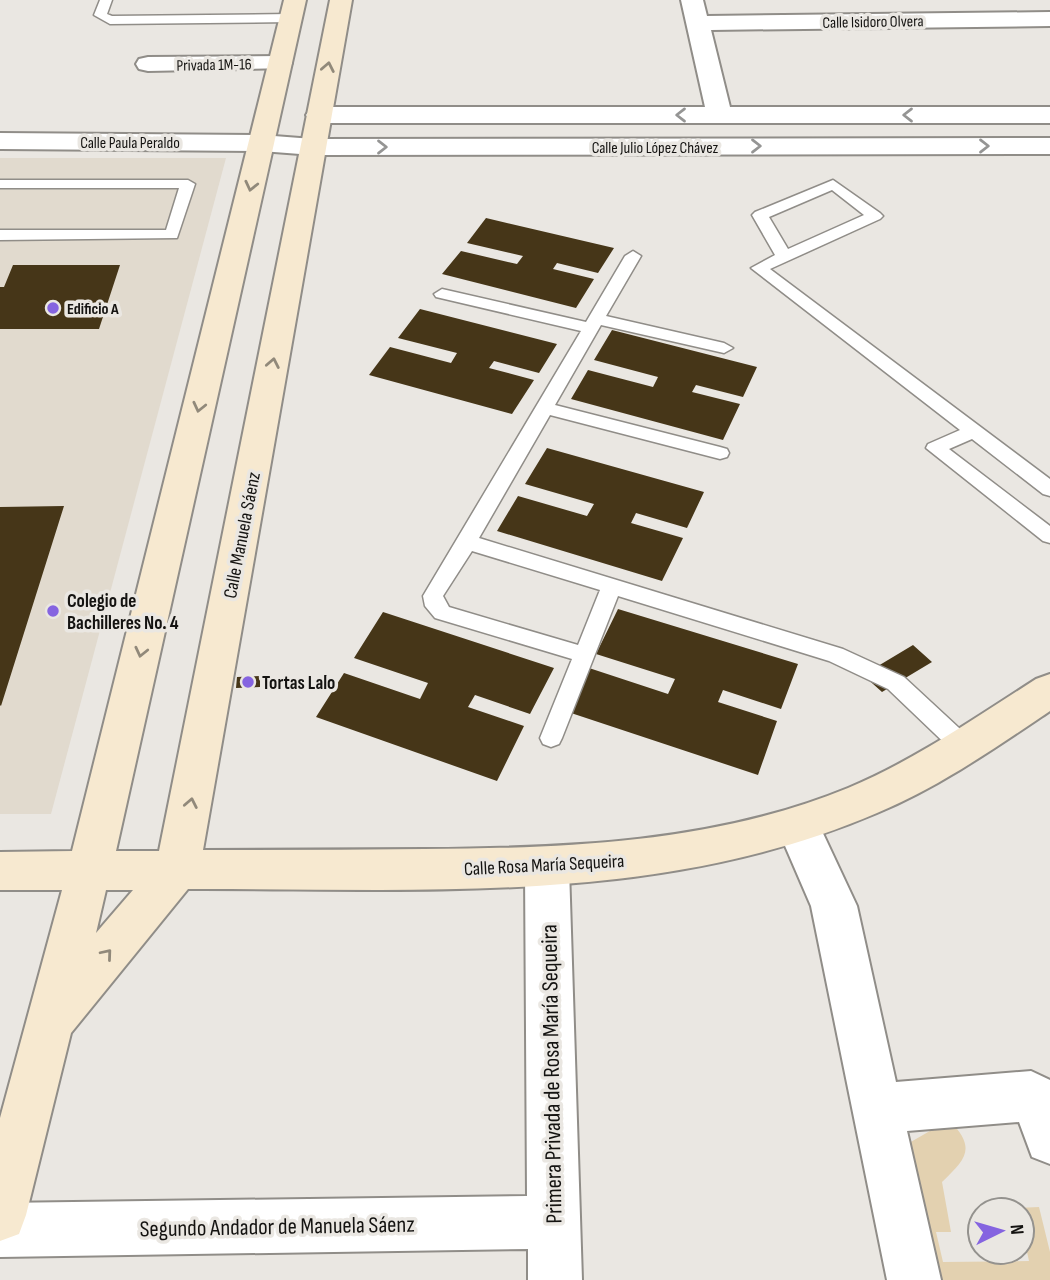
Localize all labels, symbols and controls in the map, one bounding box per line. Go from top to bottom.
street label: Calle Isidoro Olvera [822,12,924,33]
street label: Privada 1M-16 [176,55,252,76]
one-way arrow [320,61,335,73]
one-way arrow [675,107,686,123]
one-way arrow [903,107,913,123]
street label: Calle Paula Peraldo [80,134,180,153]
one-way arrow [751,138,762,154]
one-way arrow [979,138,989,154]
one-way arrow [377,139,387,155]
street label: Calle Julio López Chávez [592,139,719,158]
one-way arrow [245,180,259,192]
marker: Edificio A [45,300,61,316]
place label: Edificio A [67,300,119,319]
one-way arrow [265,357,280,369]
one-way arrow [193,401,207,413]
street label: Calle Manuela Sáenz [219,470,266,600]
place label: Colegio de Bachilleres No. 4 [67,590,179,635]
marker: Colegio de Bachilleres No. 4 [45,603,61,619]
one-way arrow [134,646,149,658]
place label: Tortas Lalo [262,672,335,695]
marker: Tortas Lalo [240,674,256,690]
one-way arrow [182,797,197,809]
street label: Calle Rosa María Sequeira [463,850,625,881]
street label: Primera Privada de Rosa María Sequeira [535,924,569,1224]
one-way arrow [99,950,111,963]
north arrow [966,1196,1036,1266]
street label: Segundo Andador de Manuela Sáenz [139,1211,415,1243]
text: N [1005,1224,1028,1236]

